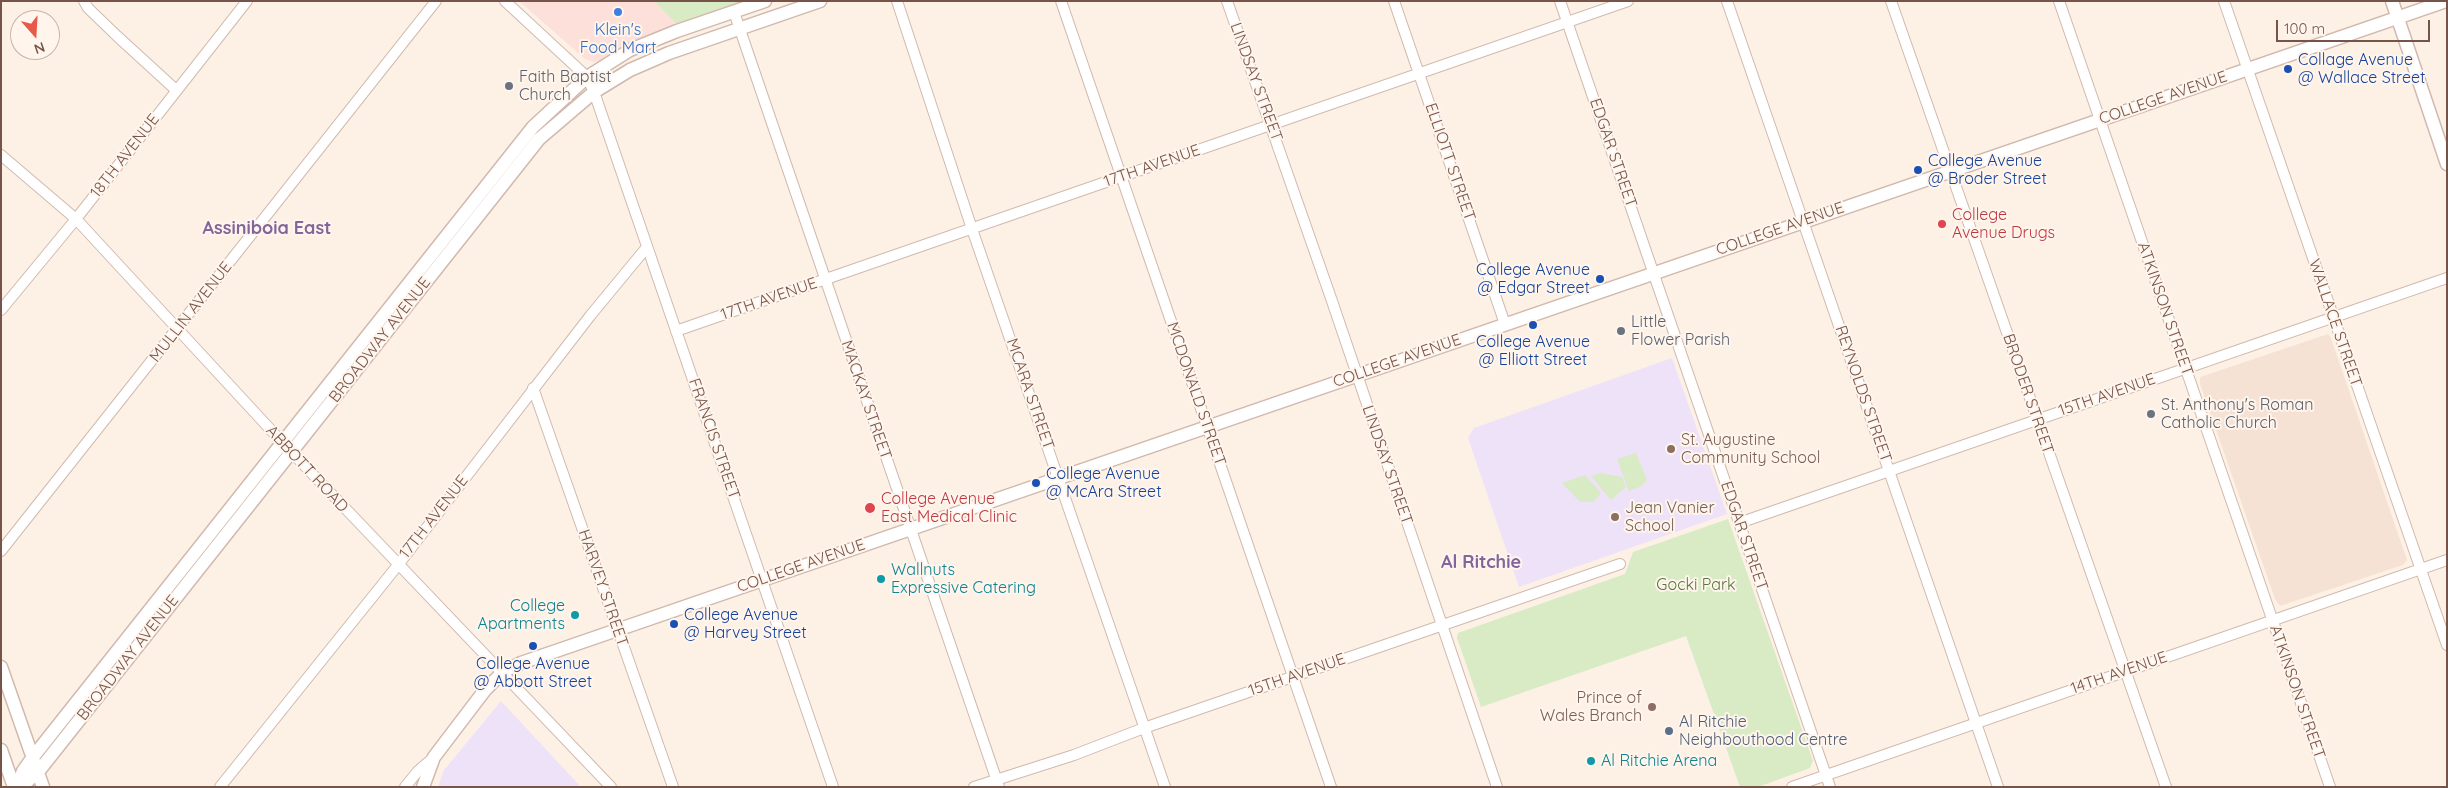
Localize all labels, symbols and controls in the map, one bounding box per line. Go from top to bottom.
marker: Klein's Food Mart [612,6,624,18]
north arrow [10,10,60,60]
scale bar [2278,10,2432,42]
text: 100 m [2284,19,2325,38]
place label: Klein's Food Mart [580,20,656,58]
street label: LINDSAY STREET [1226,20,1286,144]
text: N [32,38,47,58]
place label: Collage Avenue @ Wallace Street [2298,50,2425,88]
marker: Collage Avenue @ Wallace Street [2282,63,2294,75]
place label: Faith Baptist Church [519,67,611,105]
street label: COLLEGE AVENUE [2096,67,2230,129]
marker: Faith Baptist Church [503,80,515,92]
street label: EDGAR STREET [1585,96,1641,210]
street label: ELLIOTT STREET [1421,101,1479,223]
street label: 18TH AVENUE [86,110,164,202]
street label: 17TH AVENUE [1101,141,1203,191]
place label: College Avenue @ Broder Street [1928,151,2047,189]
marker: College Avenue @ Broder Street [1912,164,1924,176]
street label: COLLEGE AVENUE [1713,198,1847,260]
place label: College Avenue Drugs [1952,205,2055,243]
district label: Assiniboia East [203,218,331,240]
marker: College Avenue Drugs [1936,218,1948,230]
street label: ATKINSON STREET [2133,240,2197,378]
street label: WALLACE STREET [2304,257,2366,389]
street label: MULLIN AVENUE [146,258,236,366]
place label: College Avenue @ Edgar Street [1476,260,1590,298]
marker: College Avenue @ Edgar Street [1594,273,1606,285]
street label: BROADWAY AVENUE [325,274,435,406]
street label: 17TH AVENUE [718,274,820,324]
place label: Little Flower Parish [1631,312,1730,350]
street label: MCDONALD STREET [1162,319,1230,469]
marker: College Avenue @ Elliott Street [1527,319,1539,331]
street label: REYNOLDS STREET [1831,323,1895,465]
marker: Little Flower Parish [1615,325,1627,337]
street label: COLLEGE AVENUE [1330,330,1464,392]
street label: BRODER STREET [1998,331,2058,457]
place label: College Avenue @ Elliott Street [1476,332,1590,370]
street label: MCARA STREET [1002,336,1058,452]
street label: MACKAY STREET [837,338,895,462]
street label: 15TH AVENUE [2056,369,2158,421]
street label: FRANCIS STREET [684,376,744,502]
place label: St. Anthony's Roman Catholic Church [2161,395,2314,433]
street label: LINDSAY STREET [1358,403,1416,527]
marker: St. Anthony's Roman Catholic Church [2145,408,2157,420]
street label: ABBOTT ROAD [262,422,352,516]
place label: St. Augustine Community School [1681,430,1820,468]
marker: St. Augustine Community School [1665,443,1677,455]
place label: College Avenue @ McAra Street [1046,464,1162,502]
street label: 17TH AVENUE [396,472,472,562]
marker: College Avenue @ McAra Street [1030,477,1042,489]
street label: EDGAR STREET [1716,479,1772,593]
place label: College Avenue East Medical Clinic [881,489,1017,527]
place label: Jean Vanier School [1625,498,1715,536]
marker: College Avenue East Medical Clinic [863,501,877,515]
marker: Jean Vanier School [1609,511,1621,523]
street label: HARVEY STREET [574,527,632,649]
street label: COLLEGE AVENUE [734,535,868,597]
district label: Al Ritchie [1441,552,1521,574]
place label: Wallnuts Expressive Catering [891,560,1036,598]
marker: Wallnuts Expressive Catering [875,573,887,585]
park label: Gocki Park [1656,575,1736,595]
street label: BROADWAY AVENUE [73,592,183,724]
place label: College Apartments [478,596,565,634]
place label: College Avenue @ Harvey Street [684,605,807,643]
marker: College Apartments [569,609,581,621]
marker: College Avenue @ Harvey Street [668,618,680,630]
street label: ATKINSON STREET [2265,623,2329,761]
marker: College Avenue @ Abbott Street [527,640,539,652]
street label: 14TH AVENUE [2068,648,2170,698]
street label: 15TH AVENUE [1246,649,1348,701]
place label: College Avenue @ Abbott Street [474,654,592,692]
place label: Prince of Wales Branch [1540,688,1642,726]
marker: Prince of Wales Branch [1646,701,1658,713]
place label: Al Ritchie Neighbouthood Centre [1679,712,1848,750]
marker: Al Ritchie Neighbouthood Centre [1663,725,1675,737]
place label: Al Ritchie Arena [1601,751,1717,771]
marker: Al Ritchie Arena [1585,755,1597,767]

